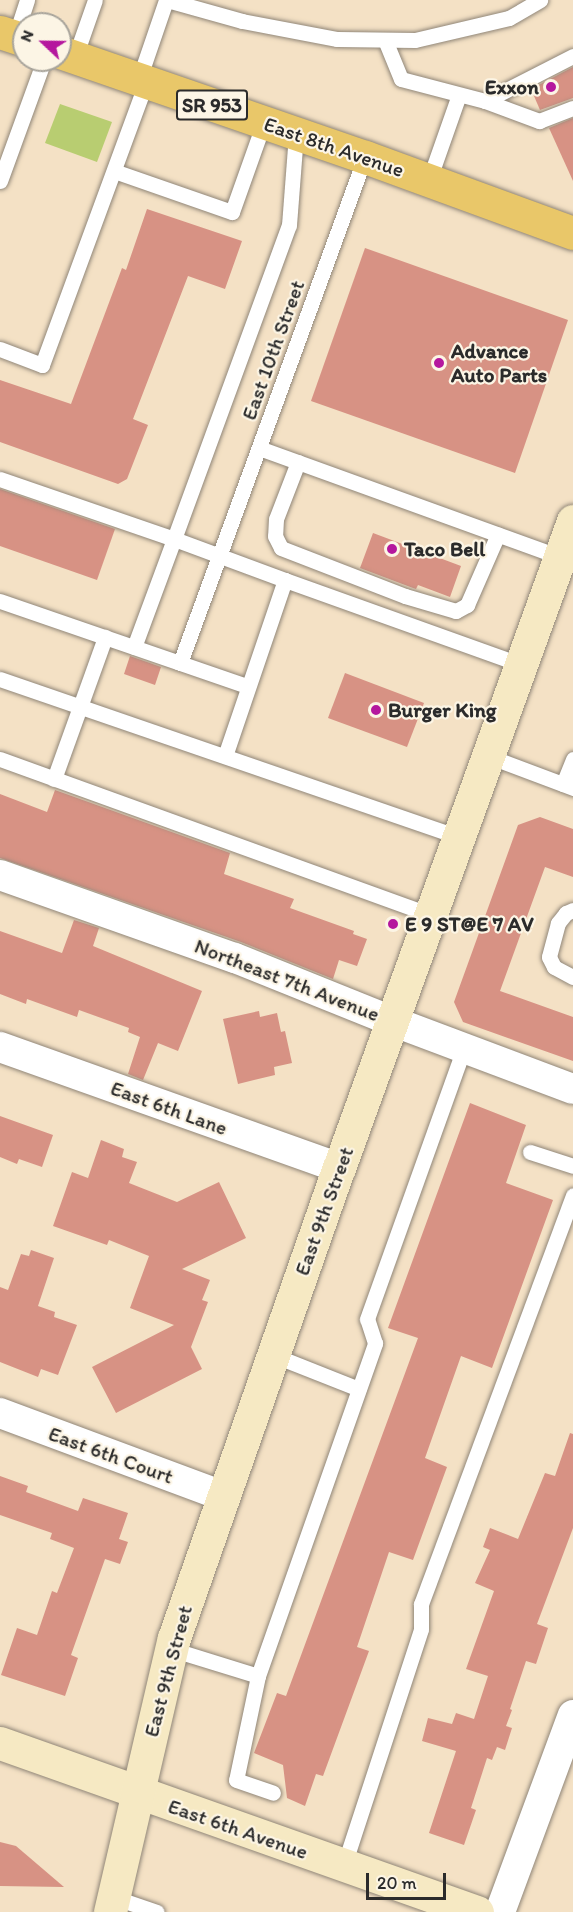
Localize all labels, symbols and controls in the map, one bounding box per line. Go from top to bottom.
north arrow [12,12,72,72]
text: N [16,27,38,44]
place label: Exxon [485,74,539,100]
marker: Exxon [544,80,558,94]
road number: SR 953 [176,88,248,122]
street label: East 8th Avenue [261,111,407,183]
street label: East 10th Street [236,277,310,423]
place label: Advance Auto Parts [451,338,547,388]
marker: Advance Auto Parts [432,356,446,370]
place label: Taco Bell [404,536,485,562]
marker: Taco Bell [385,542,399,556]
place label: Burger King [388,697,497,723]
marker: Burger King [369,703,383,717]
place label: E 9 ST@E 7 AV [405,911,533,937]
marker: E 9 ST@E 7 AV [386,917,400,931]
street label: Northeast 7th Avenue [192,933,382,1027]
street label: East 6th Lane [107,1075,231,1141]
street label: East 9th Street [289,1144,359,1278]
street label: East 6th Court [45,1421,177,1489]
street label: East 9th Street [138,1603,198,1739]
street label: East 6th Avenue [166,1794,310,1864]
scale bar [369,1861,448,1899]
text: 20 m [377,1872,417,1894]

